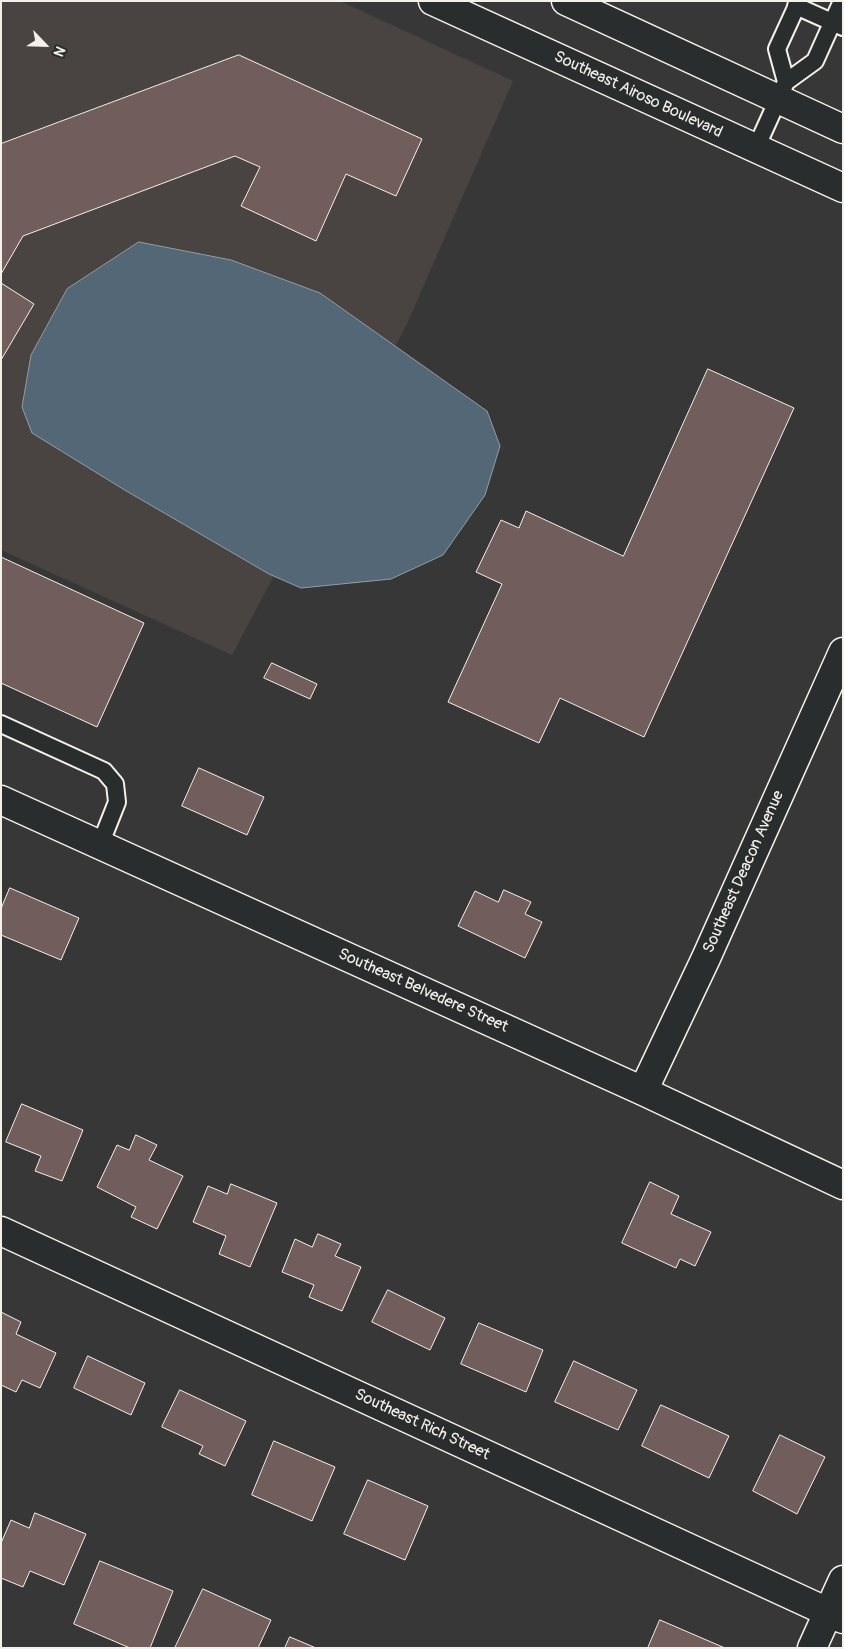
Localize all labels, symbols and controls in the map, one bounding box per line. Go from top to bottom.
north arrow [20,20,70,70]
text: N [49,44,69,59]
street label: Southeast Airoso Boulevard [551,47,725,143]
street label: Southeast Deacon Avenue [699,788,789,956]
street label: Southeast Belvedere Street [335,945,511,1037]
street label: Southeast Rich Street [351,1385,493,1465]

